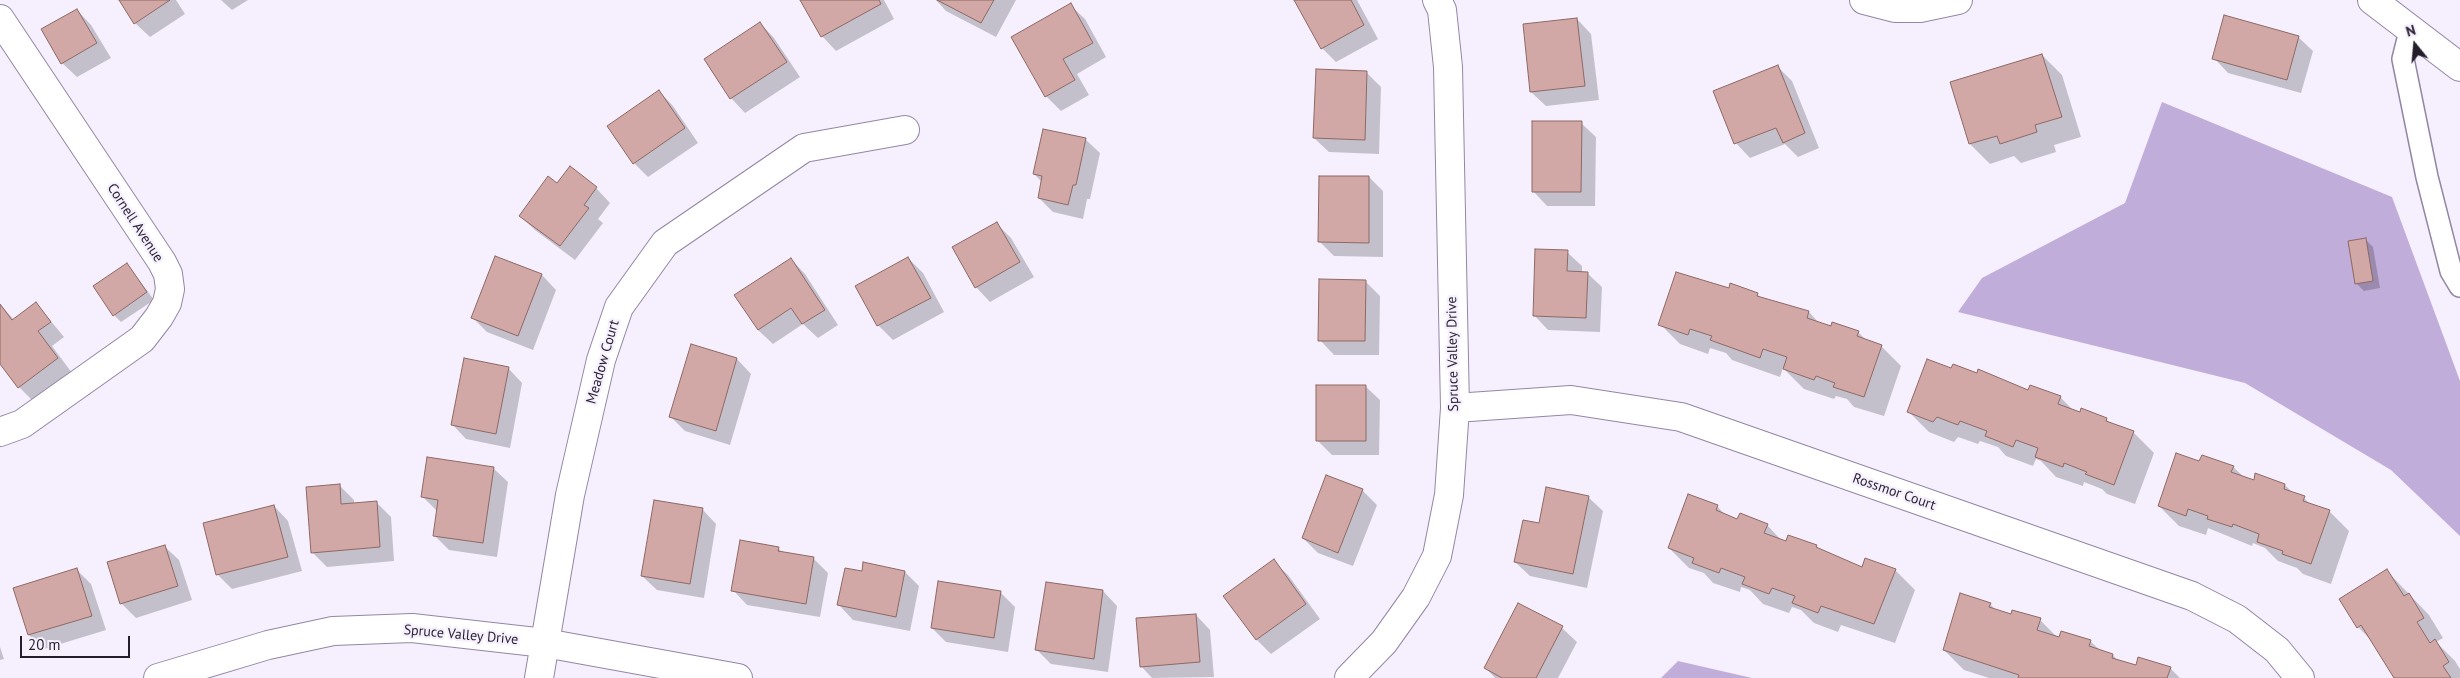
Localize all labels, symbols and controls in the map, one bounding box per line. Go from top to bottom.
north arrow [2390,20,2440,70]
text: N [2404,21,2418,41]
street label: Cornell Avenue [103,181,167,265]
street label: Spruce Valley Drive [1444,296,1462,412]
street label: Meadow Court [583,318,623,406]
street label: Rossmor Court [1850,470,1938,514]
street label: Spruce Valley Drive [403,622,519,648]
scale bar [22,626,132,658]
text: 20 m [28,635,61,654]

